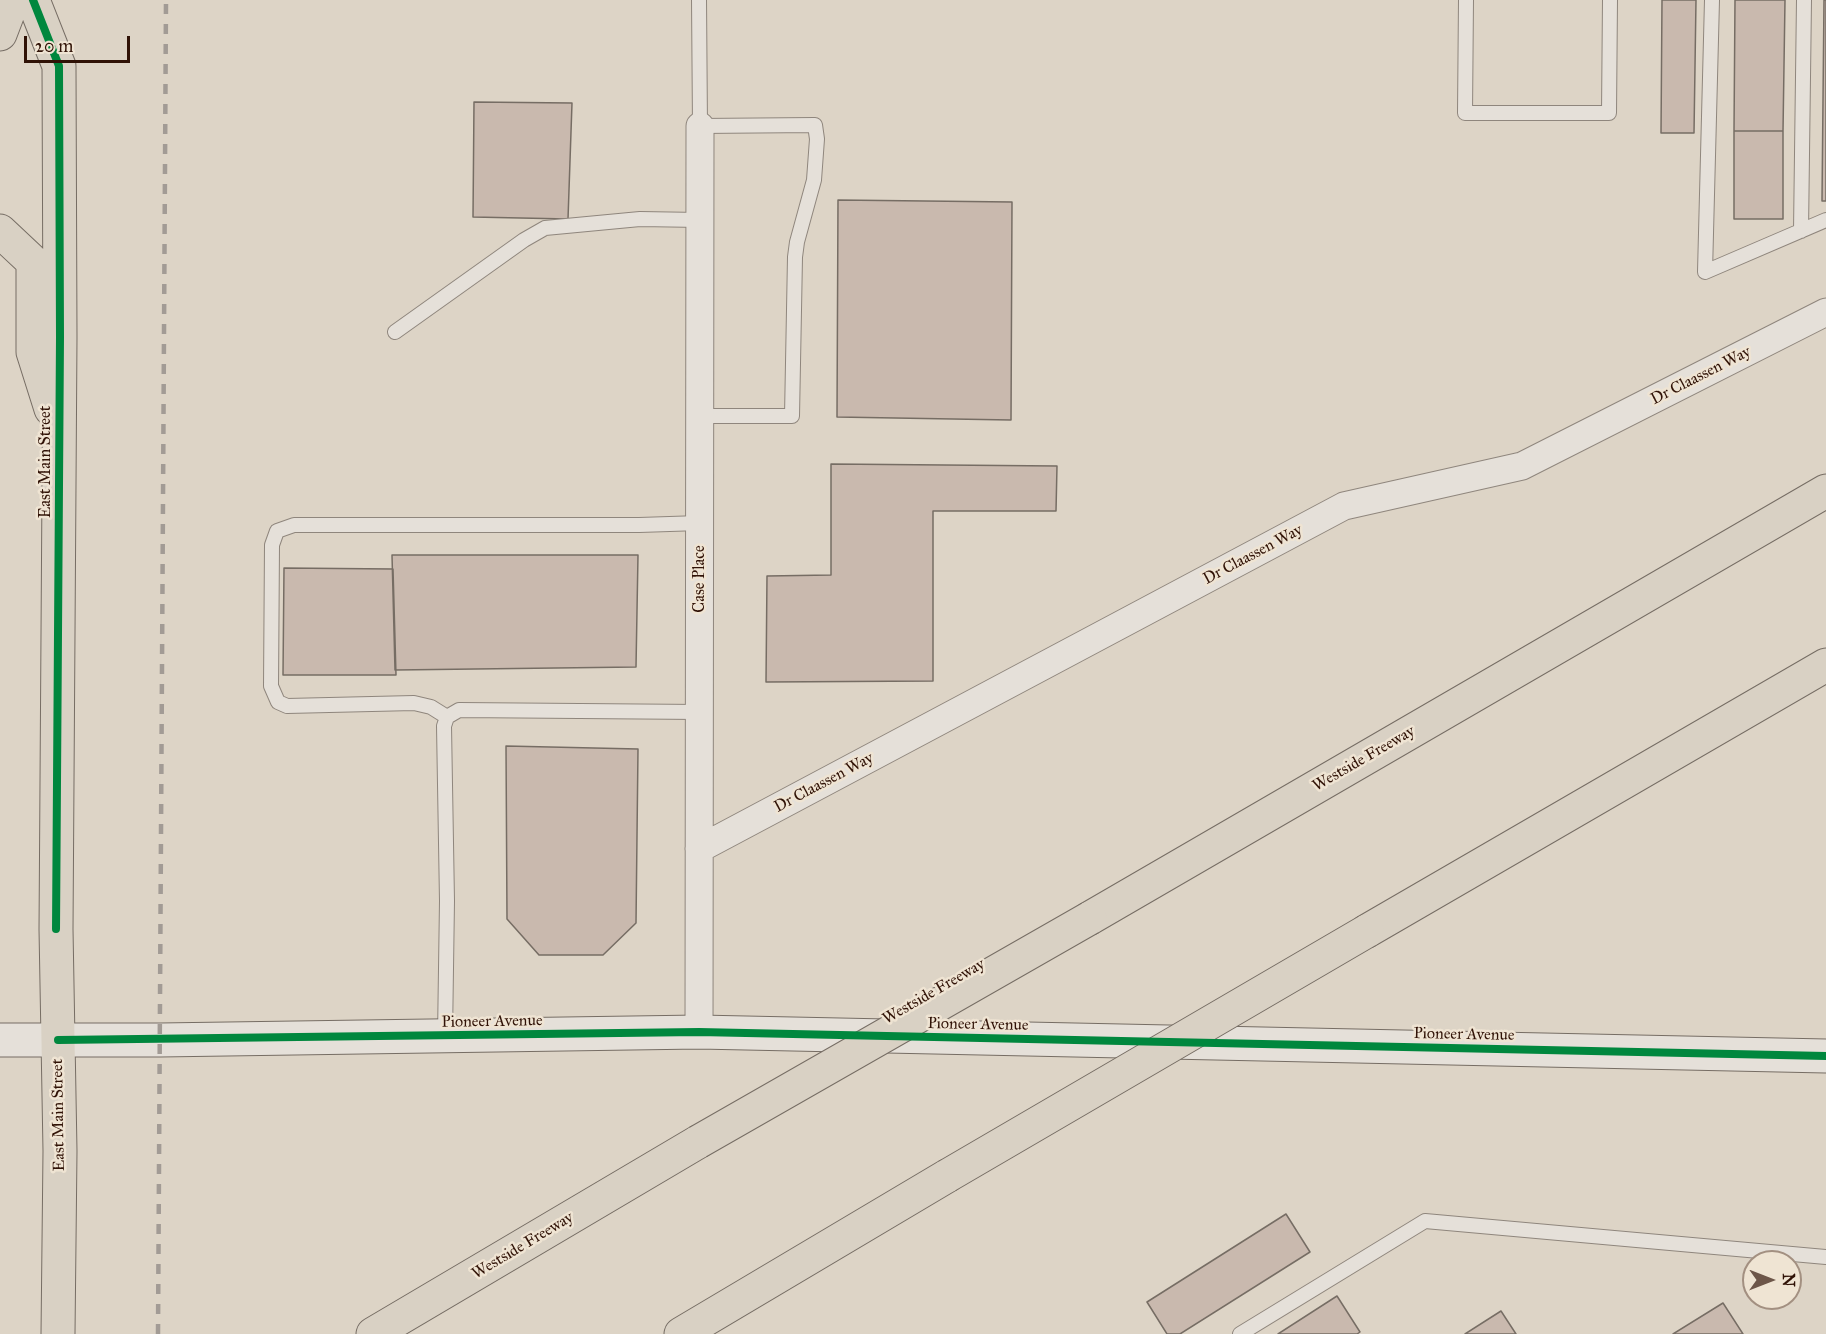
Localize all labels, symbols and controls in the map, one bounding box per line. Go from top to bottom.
scale bar [27,24,134,62]
text: 20 m [35,35,73,57]
street label: Dr Claassen Way [1648,343,1754,409]
street label: East Main Street [36,406,56,518]
street label: Dr Claassen Way [1200,521,1306,589]
street label: Case Place [690,545,710,613]
street label: Westside Freeway [1309,722,1419,796]
street label: Dr Claassen Way [771,749,877,817]
street label: Westside Freeway [879,955,989,1029]
street label: Pioneer Avenue [441,1012,543,1032]
street label: Pioneer Avenue [927,1015,1029,1035]
street label: Pioneer Avenue [1413,1025,1515,1045]
street label: East Main Street [48,1059,70,1171]
street label: Westside Freeway [469,1208,577,1284]
north arrow [1742,1250,1802,1310]
text: N [1779,1273,1798,1287]

